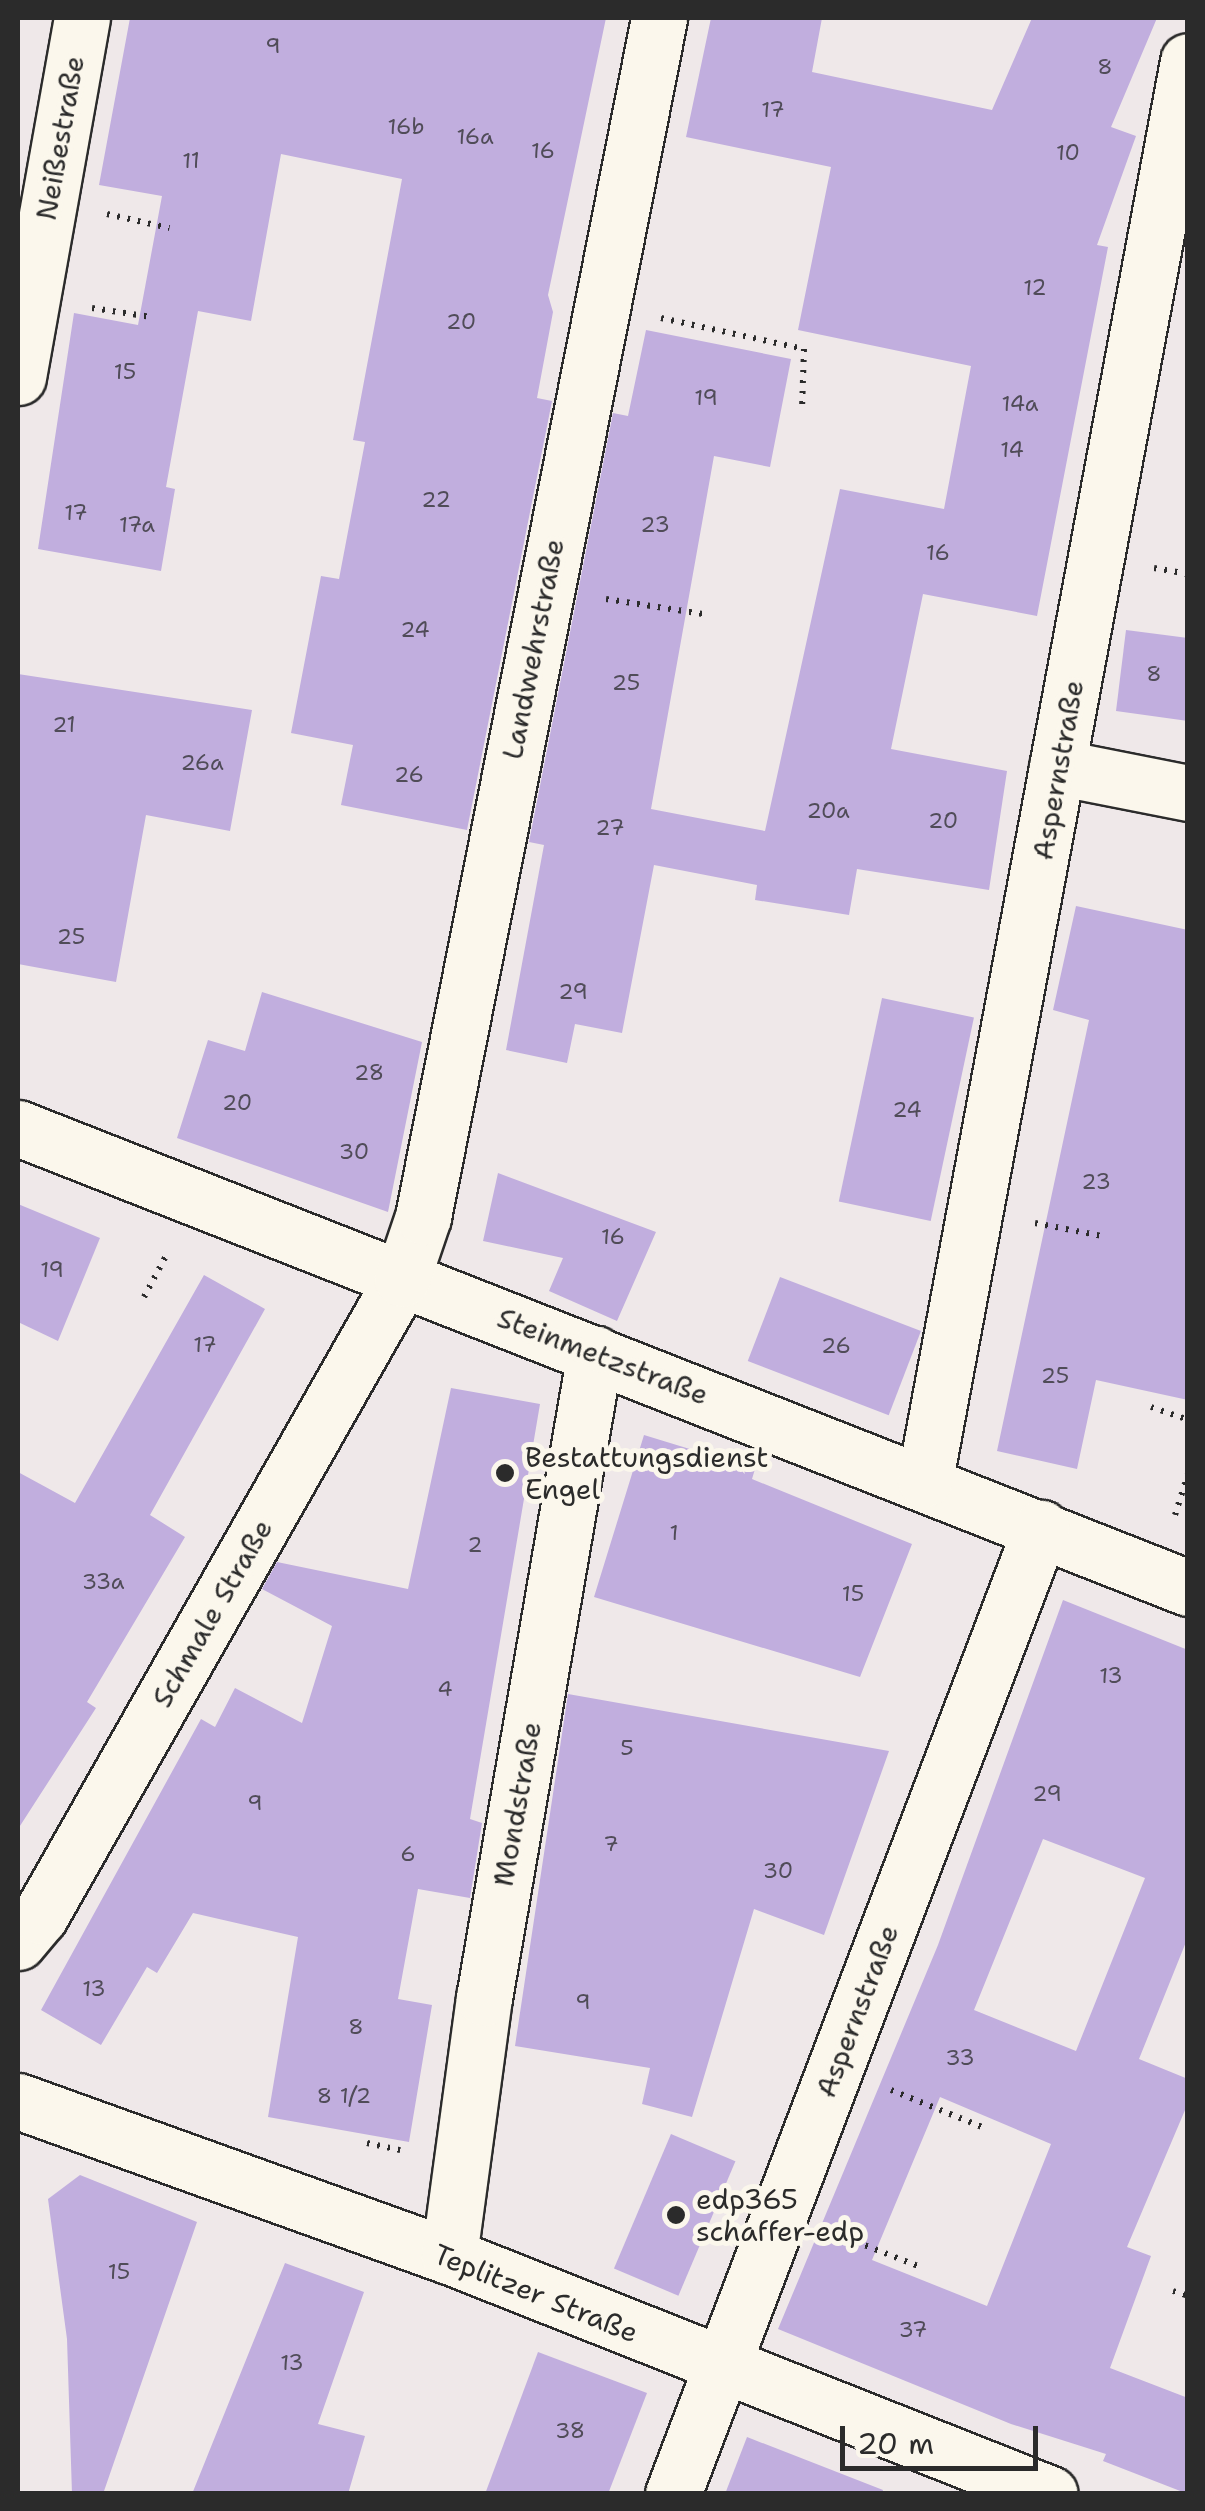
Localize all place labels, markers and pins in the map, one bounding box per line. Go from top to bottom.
place label: Bestattungsdienst Engel [525,1440,769,1506]
marker: Bestattungsdienst Engel [494,1462,516,1484]
place label: edp365 schaffer-edp [696,2182,864,2248]
marker: edp365 schaffer-edp [665,2204,687,2226]

